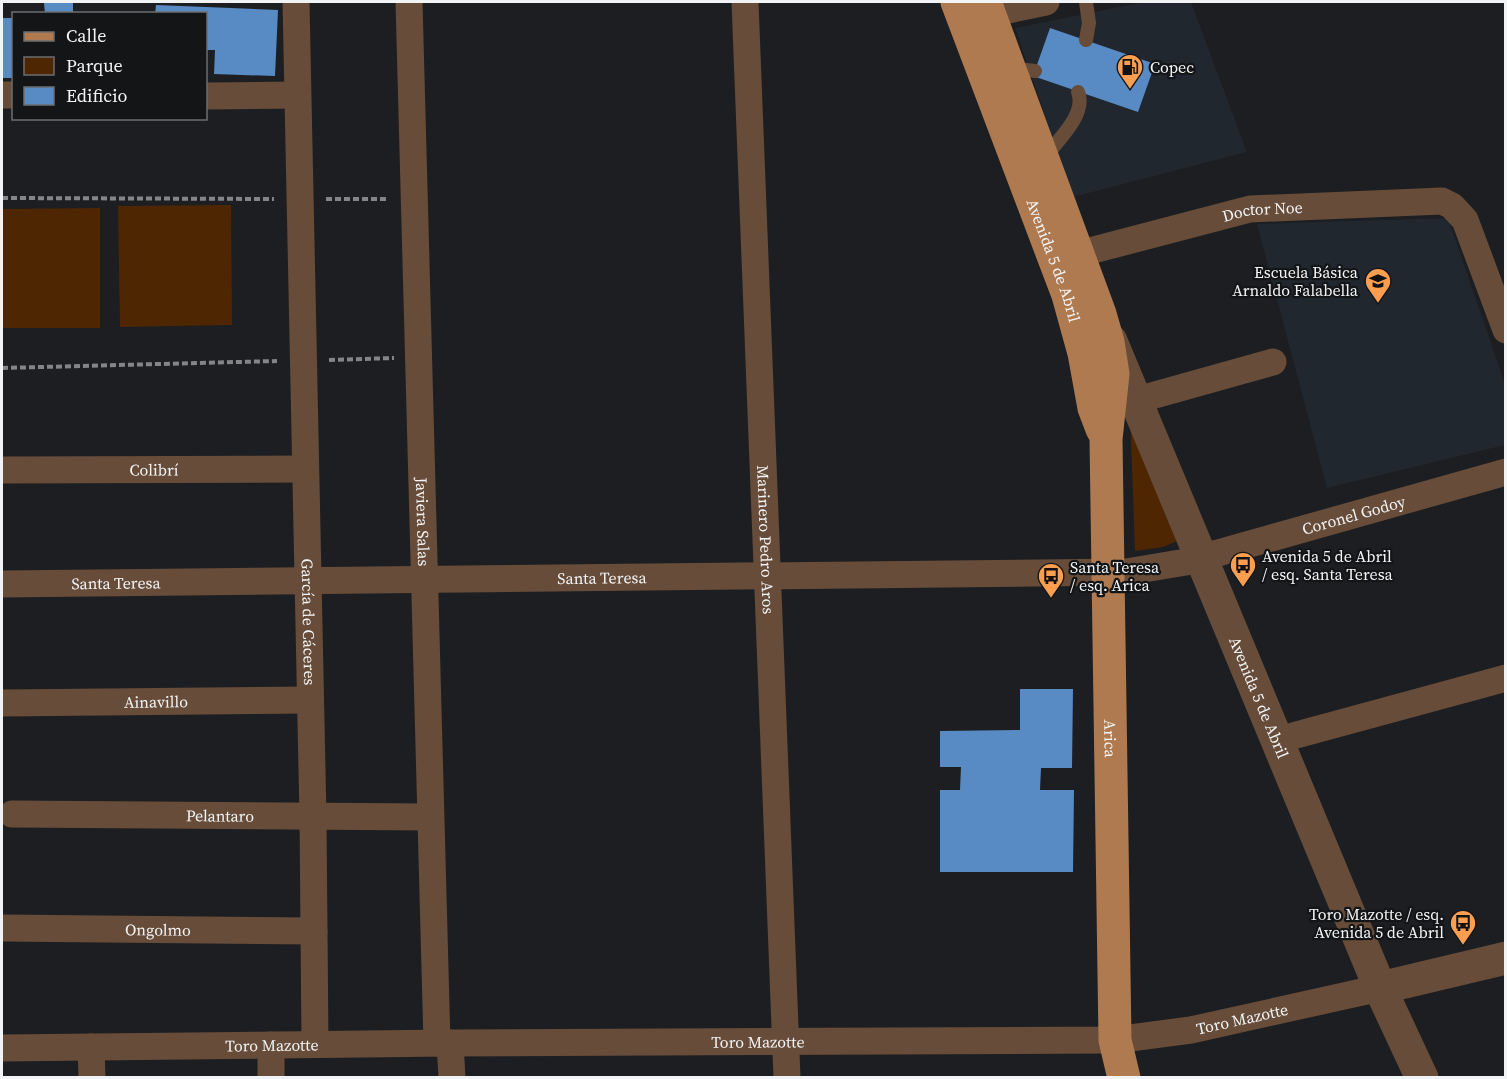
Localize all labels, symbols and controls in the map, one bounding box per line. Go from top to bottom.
legend [12,12,207,120]
text: Calle [66,23,106,48]
fuel station icon: Copec [1115,52,1145,90]
text: Parque [66,53,123,78]
place label: Copec [1150,56,1194,78]
text: Edificio [66,83,127,108]
street label: Avenida 5 de Abril [1021,195,1086,325]
street label: Doctor Noe [1220,196,1303,227]
place label: Escuela Básica Arnaldo Falabella [1232,261,1359,301]
school or university icon: Escuela Básica Arnaldo Falabella [1363,266,1393,304]
street label: Colibrí [129,458,179,481]
street label: Marinero Pedro Aros [752,465,780,615]
street label: Javiera Salas [411,476,435,567]
street label: Coronel Godoy [1300,490,1408,540]
place label: Avenida 5 de Abril / esq. Santa Teresa [1262,545,1394,585]
bus stop icon: Avenida 5 de Abril / esq. Santa Teresa [1228,550,1258,588]
place label: Santa Teresa / esq. Arica [1070,556,1160,596]
street label: García de Cáceres [297,558,321,686]
bus stop icon: Santa Teresa / esq. Arica [1036,561,1066,599]
street label: Santa Teresa [557,566,648,589]
street label: Santa Teresa [71,571,162,594]
street label: Avenida 5 de Abril [1224,633,1294,762]
street label: Ainavillo [124,690,188,713]
street label: Arica [1099,719,1122,759]
street label: Pelantaro [186,804,254,827]
place label: Toro Mazotte / esq. Avenida 5 de Abril [1309,903,1444,943]
bus stop icon: Toro Mazotte / esq. Avenida 5 de Abril [1448,908,1478,946]
street label: Ongolmo [125,918,191,941]
street label: Toro Mazotte [1194,998,1290,1040]
street label: Toro Mazotte [711,1030,805,1053]
street label: Toro Mazotte [225,1033,319,1057]

